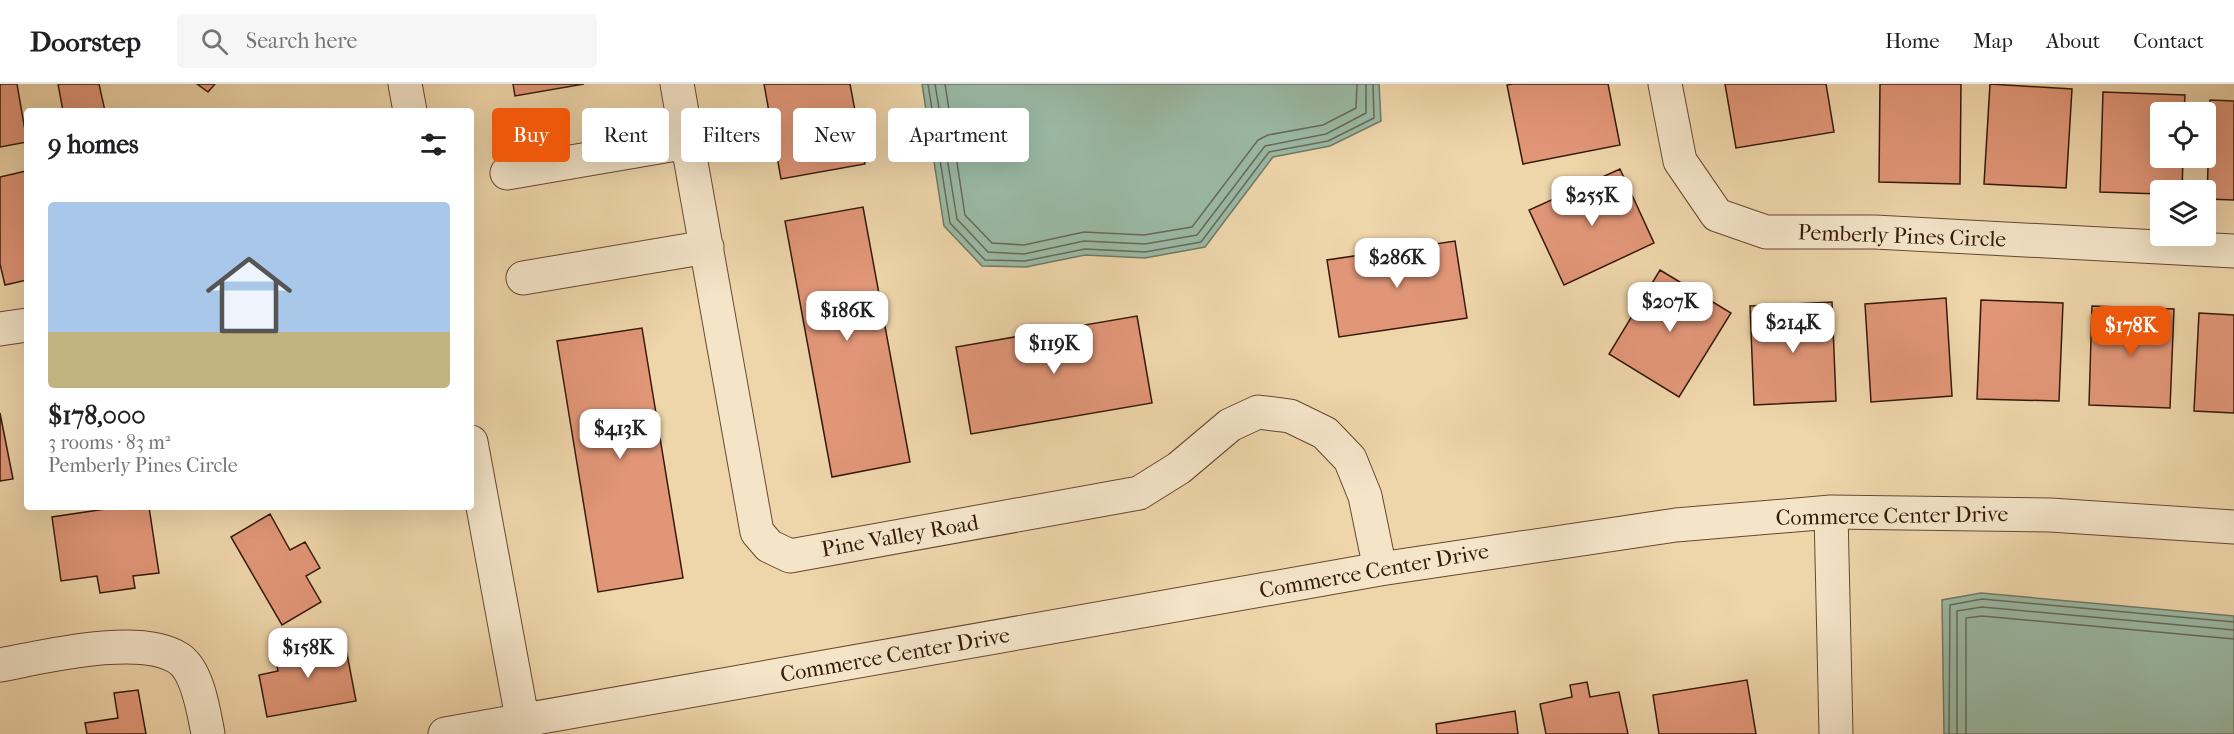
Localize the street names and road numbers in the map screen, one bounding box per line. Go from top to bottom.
street label: Pemberly Pines Circle [1797,219,2007,253]
street label: Commerce Center Drive [1775,501,2009,531]
street label: Pine Valley Road [819,509,982,563]
street label: Commerce Center Drive [1257,538,1491,604]
street label: Commerce Center Drive [778,622,1012,688]

